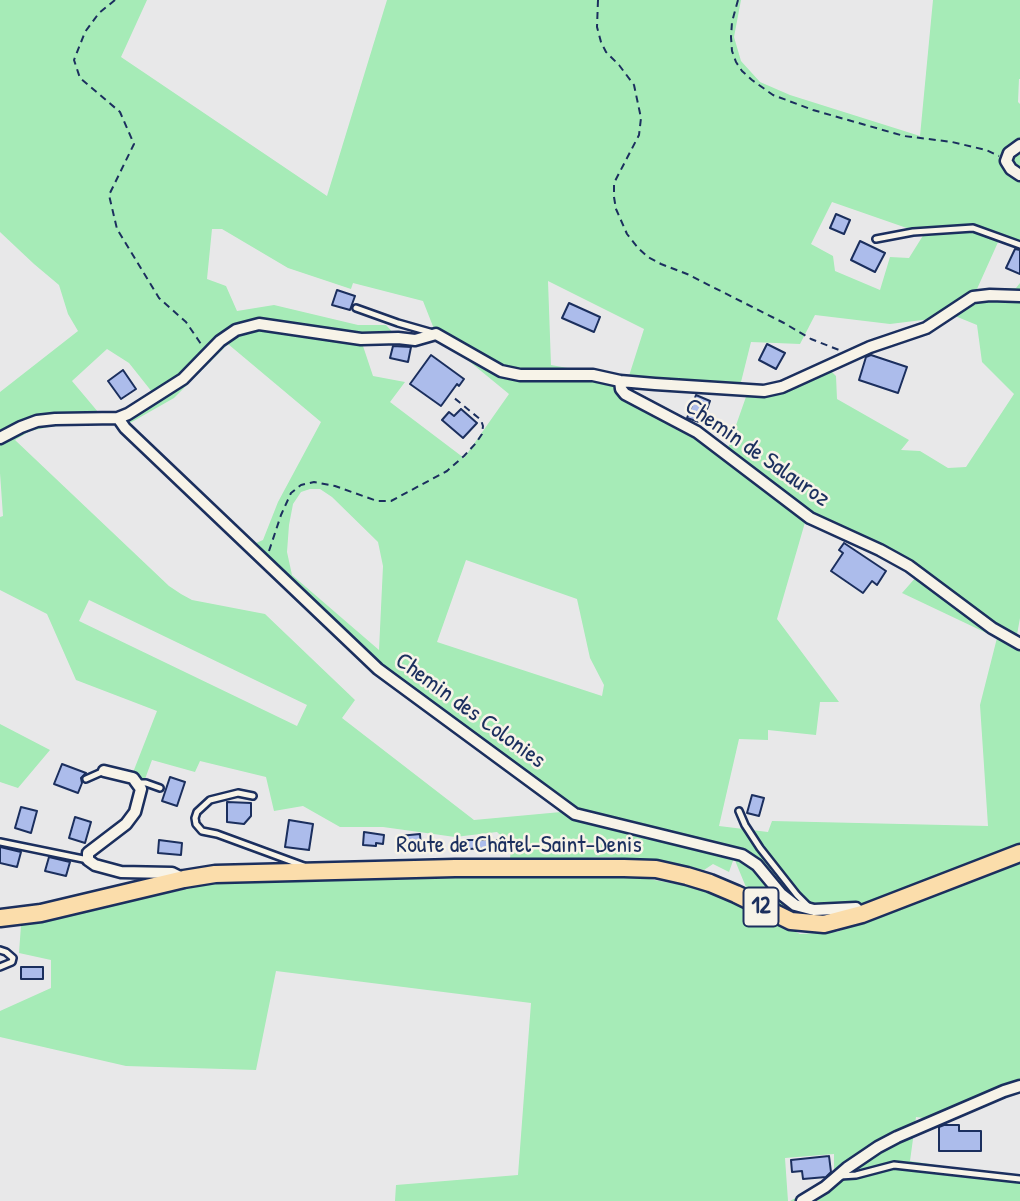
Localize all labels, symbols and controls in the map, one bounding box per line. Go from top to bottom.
street label: Chemin de Salauroz [679,392,835,514]
street label: Chemin des Colonies [389,647,551,775]
street label: Route de Châtel-Saint-Denis [396,832,642,860]
road number: 12 [744,888,778,926]

